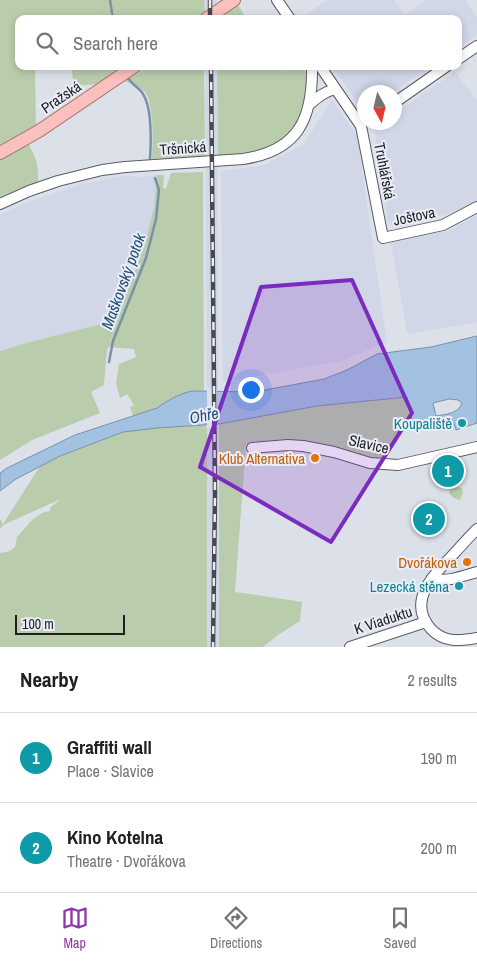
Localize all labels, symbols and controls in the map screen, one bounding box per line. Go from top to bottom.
search box [15,15,462,70]
icon: search [33,29,61,57]
text: Search here [73,30,158,56]
street label: Pražská [37,76,85,118]
north arrow [357,85,402,130]
street label: Tršnická [159,136,207,160]
street label: Truhlářská [369,141,401,201]
street label: Joštova [391,201,437,231]
water label: Maškovský potok [95,230,151,332]
your location [238,377,264,403]
water label: Ohře [188,401,220,429]
place label: Koupaliště [394,413,452,434]
marker: Koupaliště [456,417,468,429]
street label: Slavice [347,429,391,459]
place label: Klub Alternativa [219,448,305,469]
marker: Klub Alternativa [309,452,321,464]
pin: 1 [432,452,464,490]
pin: 2 [413,500,445,538]
place label: Dvořákova [398,552,457,573]
marker: Dvořákova [461,556,473,568]
place label: Lezecká stěna [370,576,449,597]
marker: Lezecká stěna [453,580,465,592]
street label: K Viaduktu [351,601,415,639]
scale bar [15,612,125,635]
text: 100 m [22,615,54,633]
text: Nearby [20,665,78,694]
text: 2 results [407,669,457,691]
text: Graffiti wall [67,734,152,760]
text: 1 [32,747,40,769]
text: 190 m [421,747,457,769]
text: Place · Slavice [67,760,154,782]
text: Kino Kotelna [67,824,163,850]
text: 2 [32,837,40,859]
text: 200 m [421,837,457,859]
text: Theatre · Dvořákova [67,850,186,872]
tab: Map [61,904,89,952]
tab: Directions [210,904,262,952]
tab: Saved [384,904,416,952]

